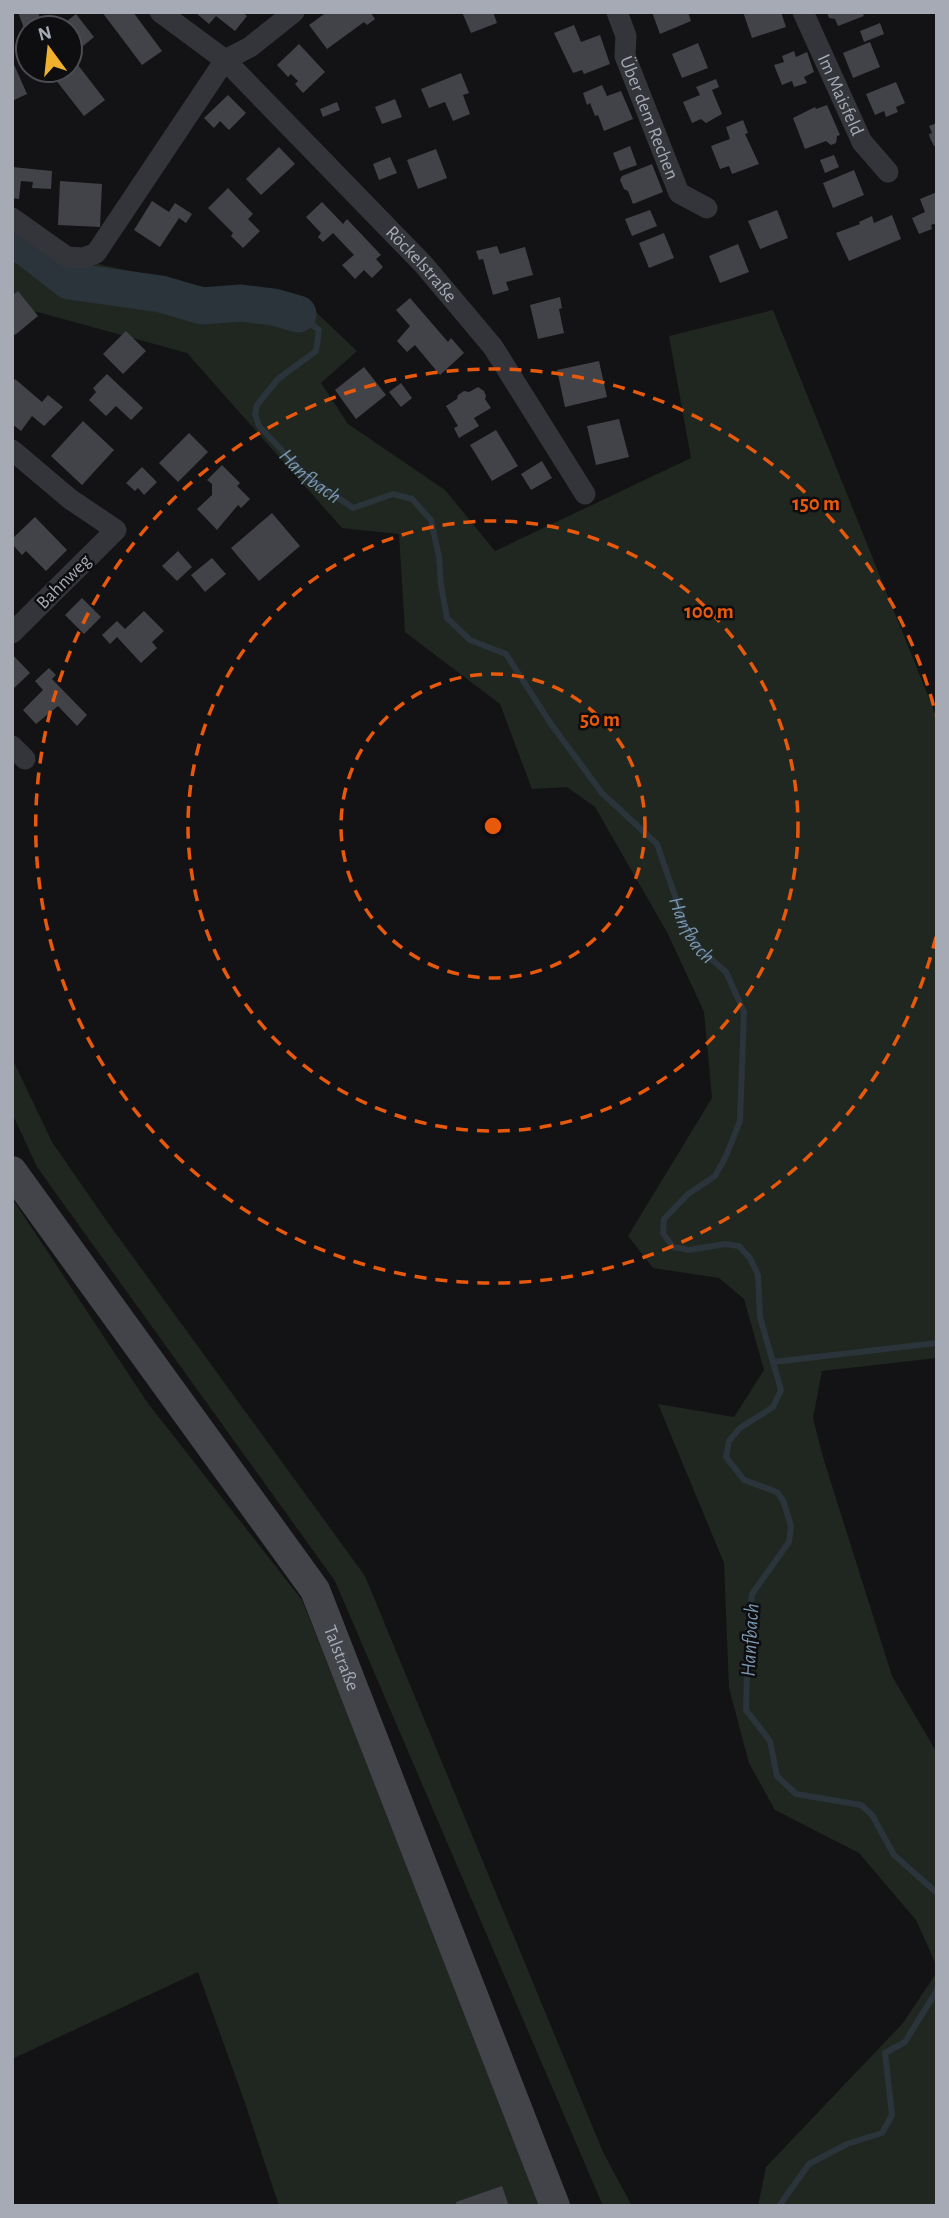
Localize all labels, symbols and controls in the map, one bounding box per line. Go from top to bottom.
north arrow [14,14,84,84]
text: N [36,23,54,45]
street label: Im Maisfeld [814,51,867,139]
street label: Über dem Rechen [616,53,682,182]
street label: Röckelstraße [382,222,460,306]
water label: Hanfbach [275,444,345,507]
text: 150 m [792,493,840,514]
street label: Bahnweg [33,551,95,613]
text: 100 m [684,601,734,622]
text: 50 m [580,709,620,730]
centre of rings [481,814,505,838]
water label: Hanfbach [666,894,719,967]
water label: Hanfbach [738,1603,762,1677]
street label: Talstraße [320,1623,363,1693]

